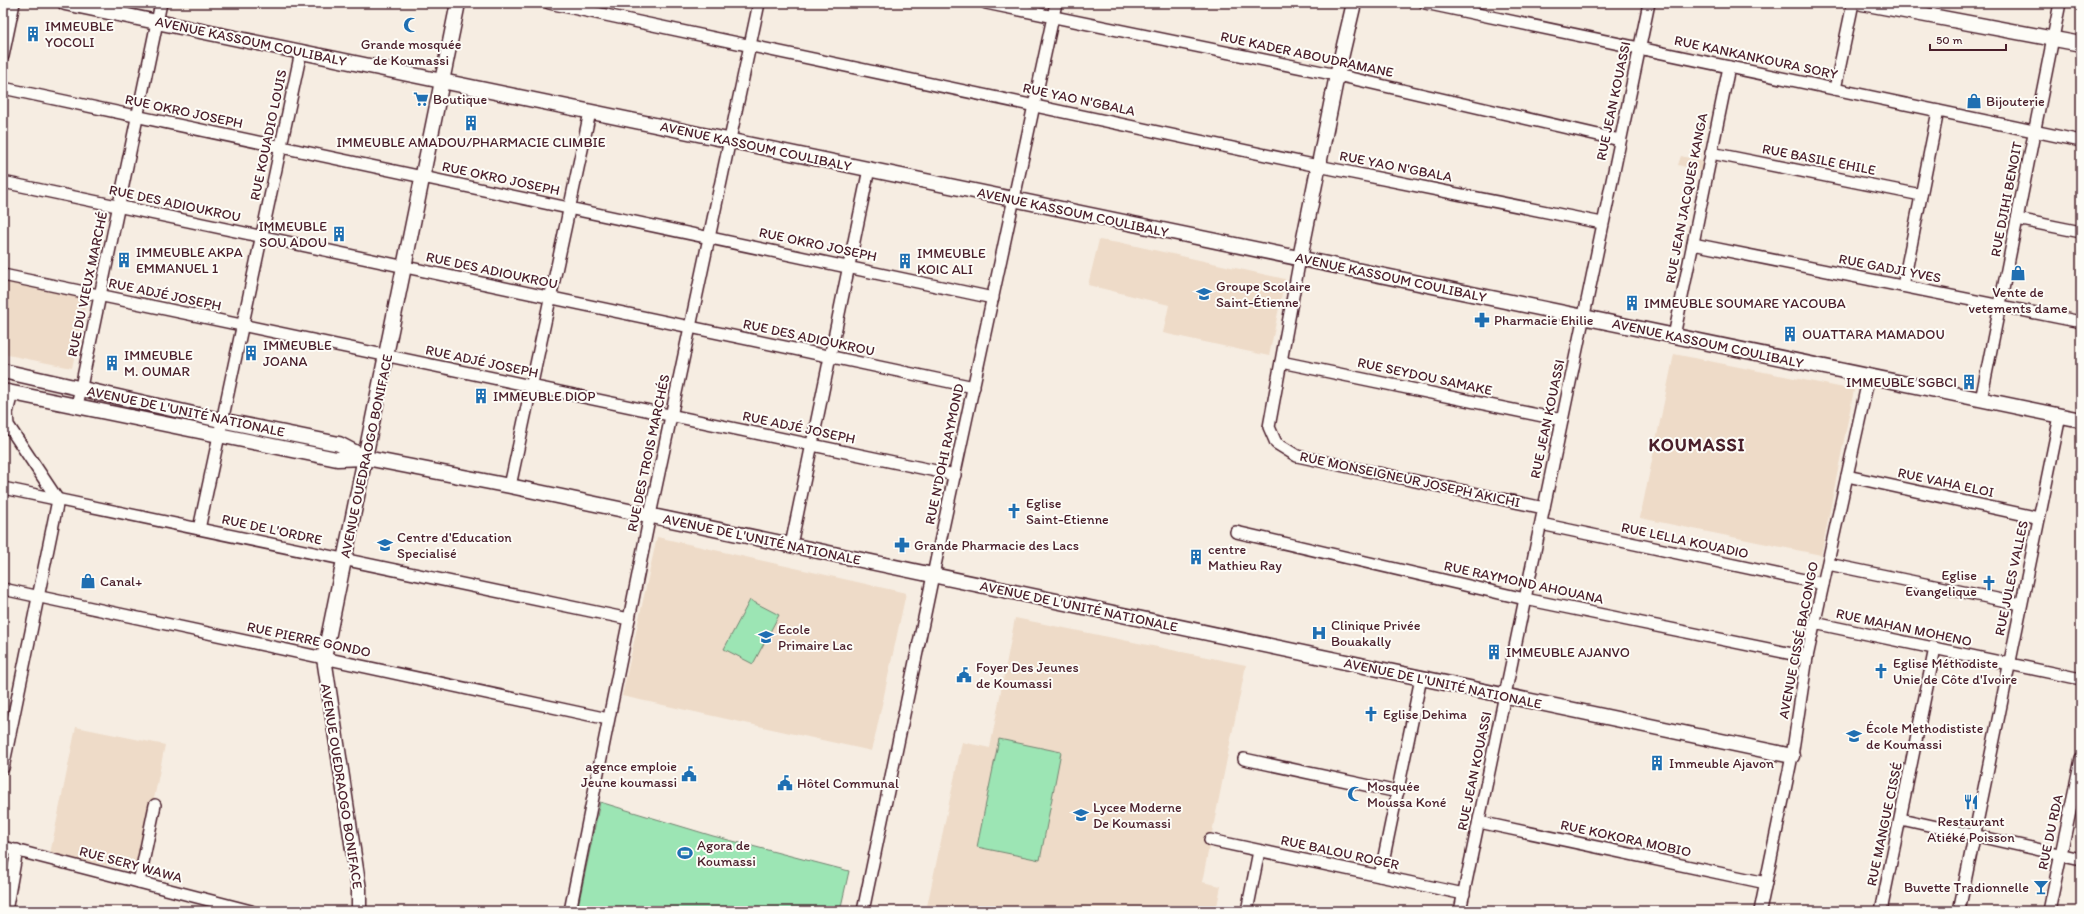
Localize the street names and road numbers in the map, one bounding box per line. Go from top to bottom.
street label: AVENUE KASSOUM COULIBALY [154,13,348,70]
street label: RUE KADER ABOUDRAMANE [1219,28,1395,81]
street label: RUE KANKANKOURA SORY [1673,32,1839,83]
street label: RUE JEAN KOUASSI [1593,40,1634,162]
street label: RUE KOUADIO LOUIS [246,68,291,202]
street label: RUE YAO N'GBALA [1021,79,1137,120]
street label: RUE OKRO JOSEPH [123,91,244,132]
street label: RUE JEAN JACQUES KANGA [1662,111,1711,285]
street label: AVENUE KASSOUM COULIBALY [659,118,853,175]
street label: RUE BASILE EHILE [1761,140,1877,179]
street label: RUE DJIHI BENOIT [1987,140,2026,258]
street label: RUE YAO N'GBALA [1338,147,1454,186]
street label: RUE OKRO JOSEPH [440,158,561,199]
street label: RUE DES ADIOUKROU [107,181,242,226]
street label: AVENUE KASSOUM COULIBALY [976,184,1170,241]
street label: RUE DU VIEUX MARCHÉ [64,210,111,358]
street label: RUE OKRO JOSEPH [757,224,878,265]
street label: RUE DES ADIOUKROU [424,248,559,293]
street label: AVENUE KASSOUM COULIBALY [1294,249,1488,306]
street label: RUE GADJI YVES [1837,250,1943,287]
street label: RUE ADJÉ JOSEPH [107,274,223,315]
street label: RUE DES ADIOUKROU [741,315,876,360]
street label: AVENUE KASSOUM COULIBALY [1611,315,1805,372]
street label: RUE ADJÉ JOSEPH [424,341,540,382]
street label: AVENUE OUEDRAOGO BONIFACE [337,353,396,560]
street label: RUE SEYDOU SAMAKE [1356,354,1494,399]
street label: RUE JEAN KOUASSI [1527,358,1568,480]
street label: RUE DES TROIS MARCHÉS [623,373,674,533]
street label: AVENUE DE L'UNITÉ NATIONALE [86,382,287,441]
street label: RUE N'DOHI RAYMOND [921,382,968,526]
street label: RUE ADJÉ JOSEPH [741,407,857,448]
street label: RUE MONSEIGNEUR JOSEPH AKICHI [1298,448,1522,511]
street label: RUE VAHA ELOI [1896,464,1996,501]
street label: AVENUE DE L'UNITÉ NATIONALE [662,510,863,569]
street label: RUE DE L'ORDRE [220,511,324,548]
street label: RUE LELLA KOUADIO [1620,519,1750,562]
street label: RUE JULES VALLES [1991,519,2032,637]
street label: RUE RAYMOND AHOUANA [1443,557,1605,608]
street label: AVENUE CISSÉ BACONGO [1775,560,1822,720]
street label: AVENUE DE L'UNITÉ NATIONALE [979,577,1180,636]
street label: RUE MAHAN MOHENO [1834,605,1973,650]
street label: RUE PIERRE GONDO [245,618,372,661]
street label: AVENUE DE L'UNITÉ NATIONALE [1343,654,1544,713]
street label: AVENUE OUEDRAOGO BONIFACE [317,682,366,890]
street label: RUE JEAN KOUASSI [1454,710,1495,832]
street label: RUE MANGUE CISSÉ [1863,760,1906,888]
street label: RUE DU RDA [2034,793,2067,871]
street label: RUE KOKORA MOBIO [1559,816,1693,861]
street label: RUE BALOU ROGER [1279,832,1401,873]
street label: RUE SERY WAWA [77,843,184,886]

